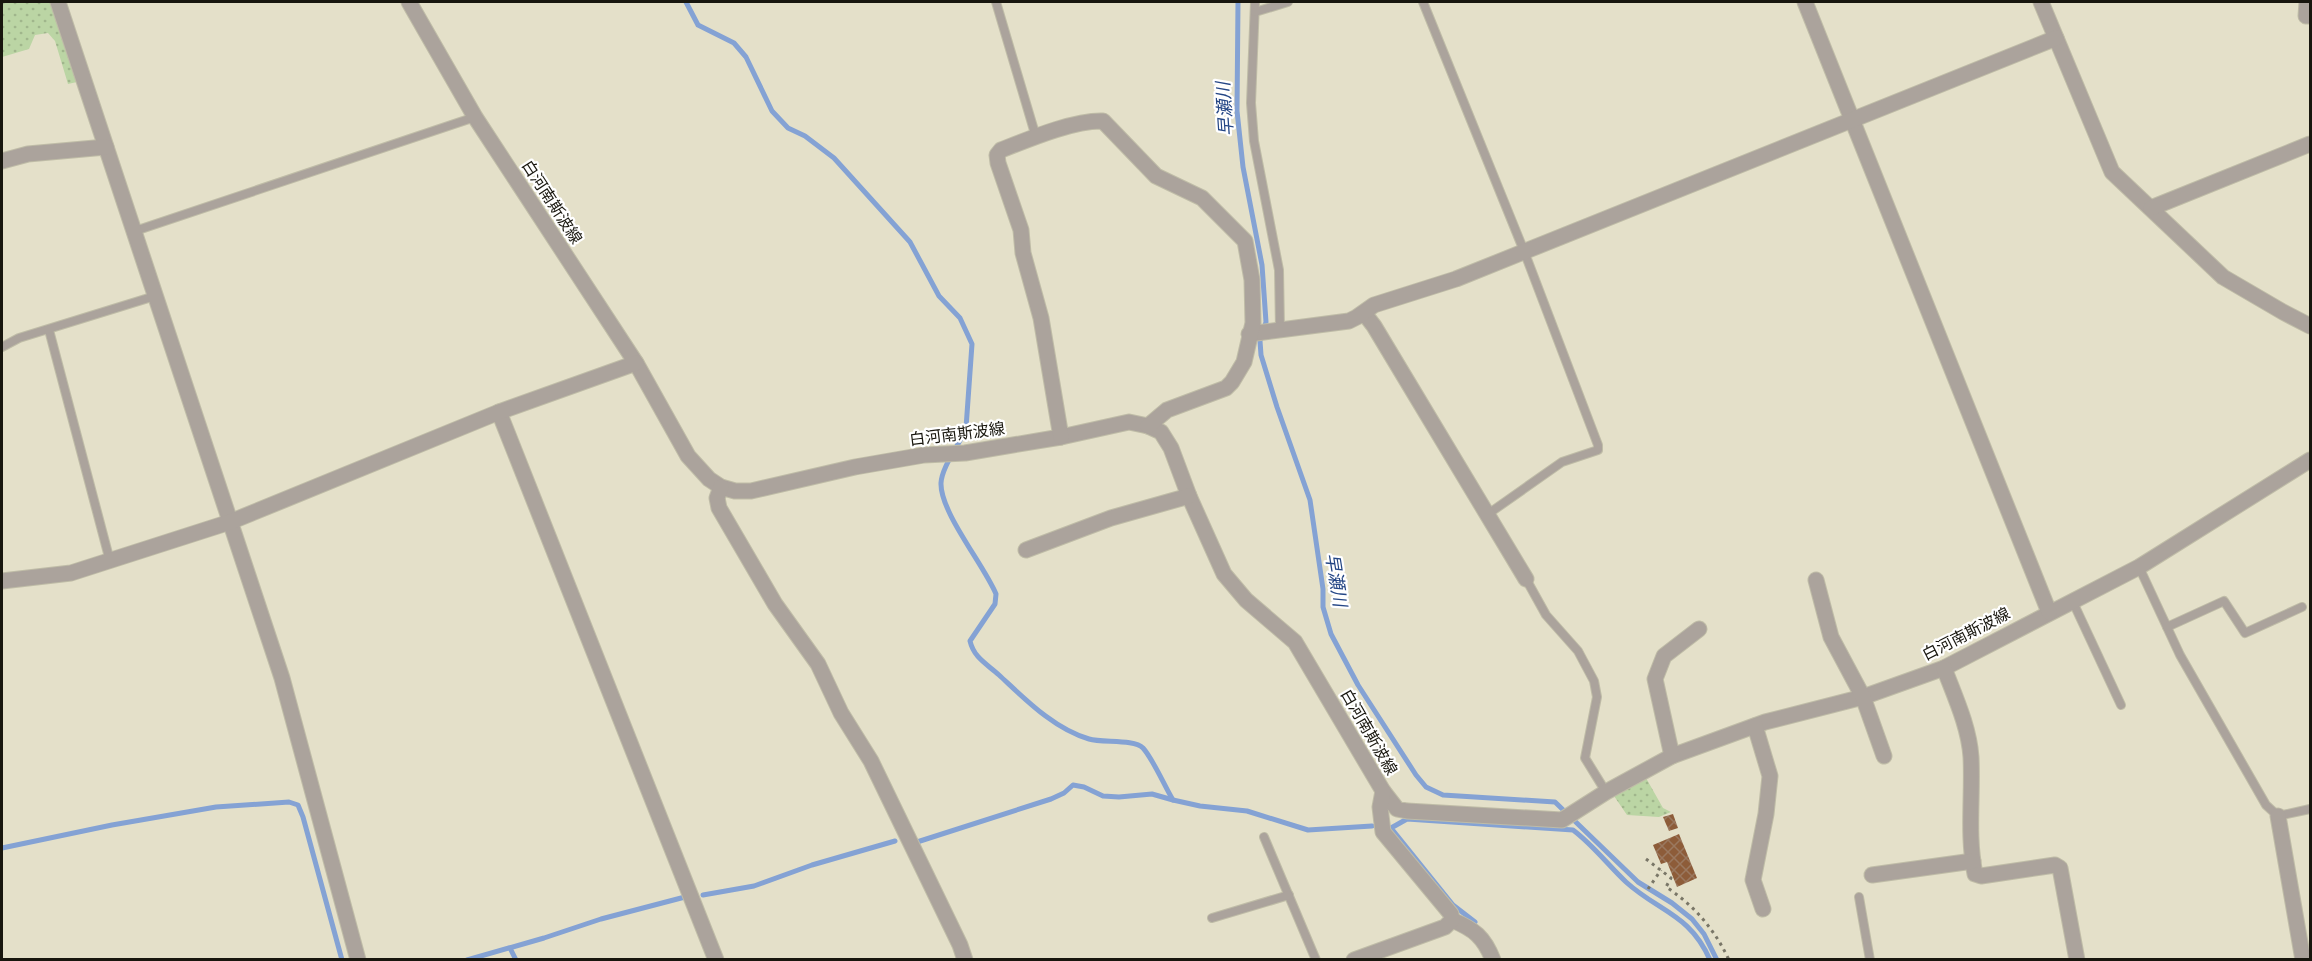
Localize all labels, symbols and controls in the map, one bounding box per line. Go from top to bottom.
water label: 早瀬川 [1213,79,1237,137]
street label: 白河南斯波線 [519,157,585,247]
street label: 白河南斯波線 [908,420,1006,448]
water label: 早瀬川 [1322,552,1350,610]
street label: 白河南斯波線 [1919,605,2013,663]
street label: 白河南斯波線 [1338,686,1400,778]

